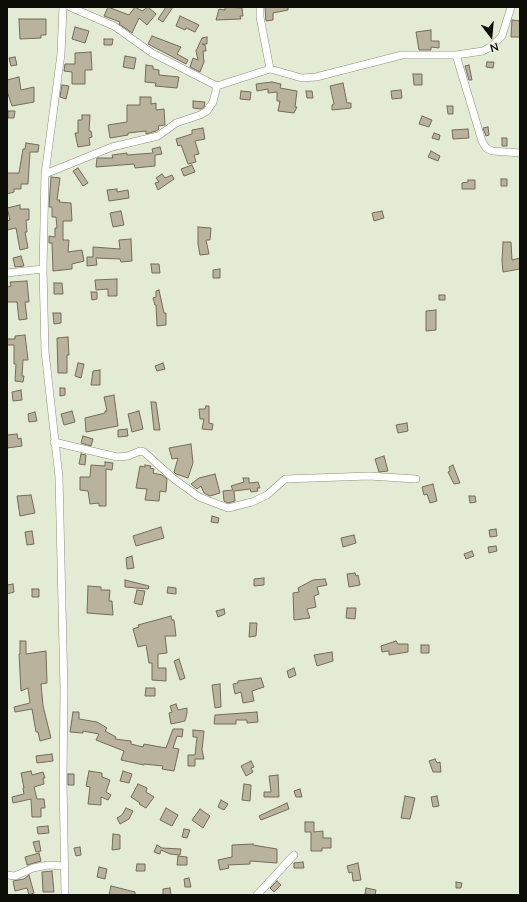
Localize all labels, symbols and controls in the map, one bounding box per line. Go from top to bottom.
north arrow [471,16,511,56]
text: N [489,41,500,55]

